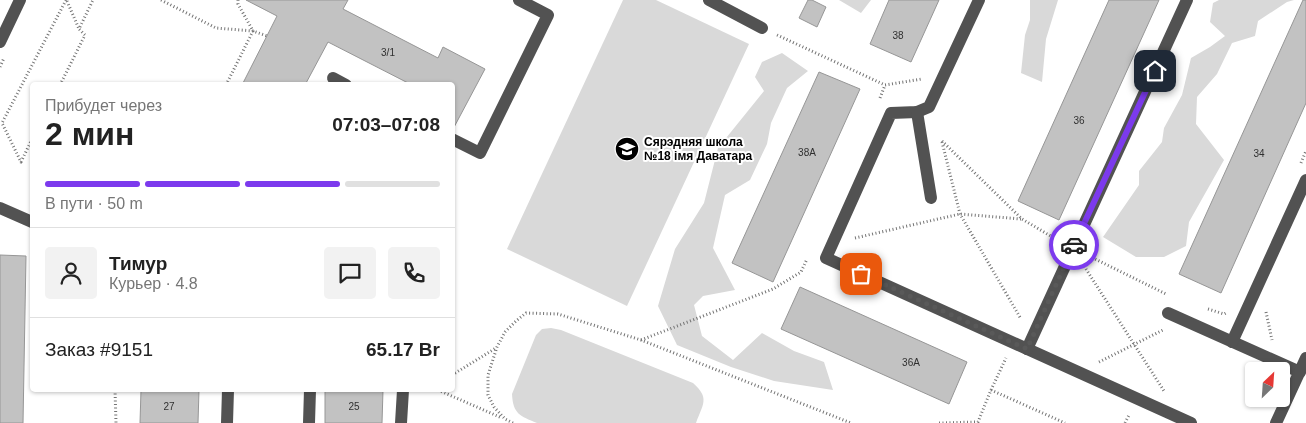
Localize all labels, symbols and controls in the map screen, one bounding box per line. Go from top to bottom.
house number: 38 [892,30,904,41]
house number: 3/1 [381,47,395,58]
pin [1134,50,1176,92]
icon: home [1141,57,1169,85]
text: Прибудет через [45,97,162,114]
text: 07:03–07:08 [332,114,440,135]
house number: 36 [1073,115,1085,126]
text: 2 мин [45,116,134,152]
place label: Сярэдняя школа №18 імя Даватара [644,135,753,163]
school or university icon: Сярэдняя школа №18 імя Даватара [614,136,640,162]
house number: 38А [798,147,816,158]
house number: 34 [1253,148,1265,159]
text: В пути · 50 m [45,195,143,212]
courier [1049,220,1099,270]
icon: car [1060,231,1088,259]
button: person [45,247,97,299]
button: chat [324,247,376,299]
button: phone [388,247,440,299]
text: Тимур [109,253,167,274]
pin [840,253,882,295]
icon: bag [847,260,875,288]
text: Курьер · 4.8 [109,275,198,292]
text: Заказ #9151 [45,339,153,360]
text: 65.17 Br [366,339,440,360]
house number: 36А [902,357,920,368]
north arrow [1245,362,1290,408]
map controls [1245,362,1290,407]
house number: 27 [163,401,175,412]
house number: 25 [348,401,360,412]

